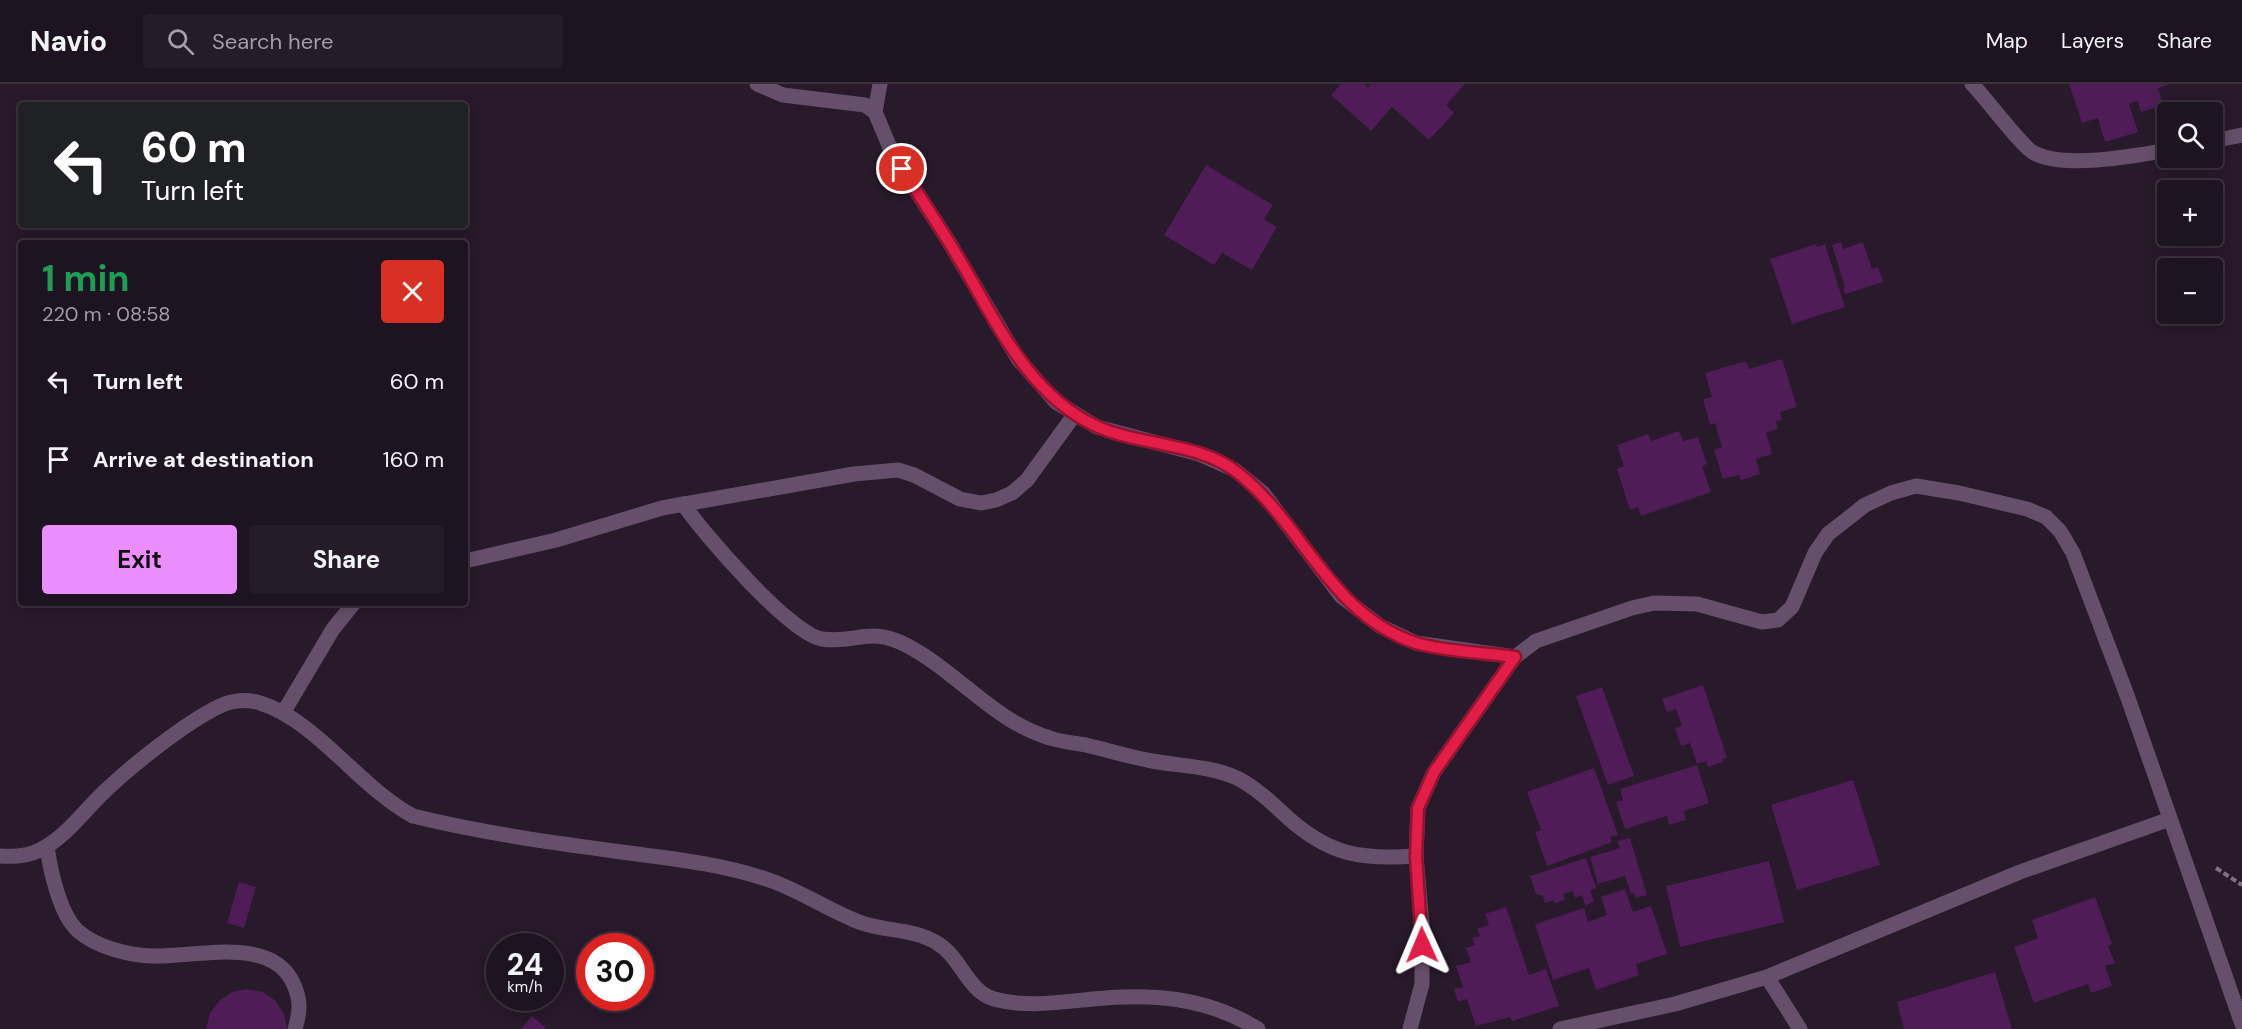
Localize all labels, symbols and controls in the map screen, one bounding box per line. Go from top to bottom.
search box [143,14,563,68]
text: Navio [30,23,107,60]
icon: search [164,25,197,58]
text: Search here [212,27,333,56]
text: Map [1986,27,2028,55]
text: Layers [2061,27,2124,55]
text: Share [2157,27,2212,55]
map controls [2157,102,2223,324]
button: search [2157,102,2223,168]
text: 60 m [141,120,247,175]
icon: left [42,126,120,204]
pin [876,143,927,194]
icon: arrive [885,152,918,185]
text: Turn left [141,173,244,208]
button: + [2157,180,2223,246]
text: 1 min [42,255,130,302]
button: − [2157,258,2223,324]
button: close [381,260,444,323]
text: 220 m · 08:58 [42,301,171,327]
icon: left [42,365,75,398]
text: Turn left [93,367,183,396]
text: 60 m [390,367,444,396]
icon: arrive [42,443,75,476]
text: Arrive at destination [93,445,314,474]
text: 160 m [383,445,444,474]
button: Exit [42,525,237,594]
button: Share [249,525,444,594]
position arrow [1390,913,1454,977]
speed limit sign: 30 [576,933,654,1011]
text: 24 [507,945,543,984]
text: km/h [507,977,543,997]

